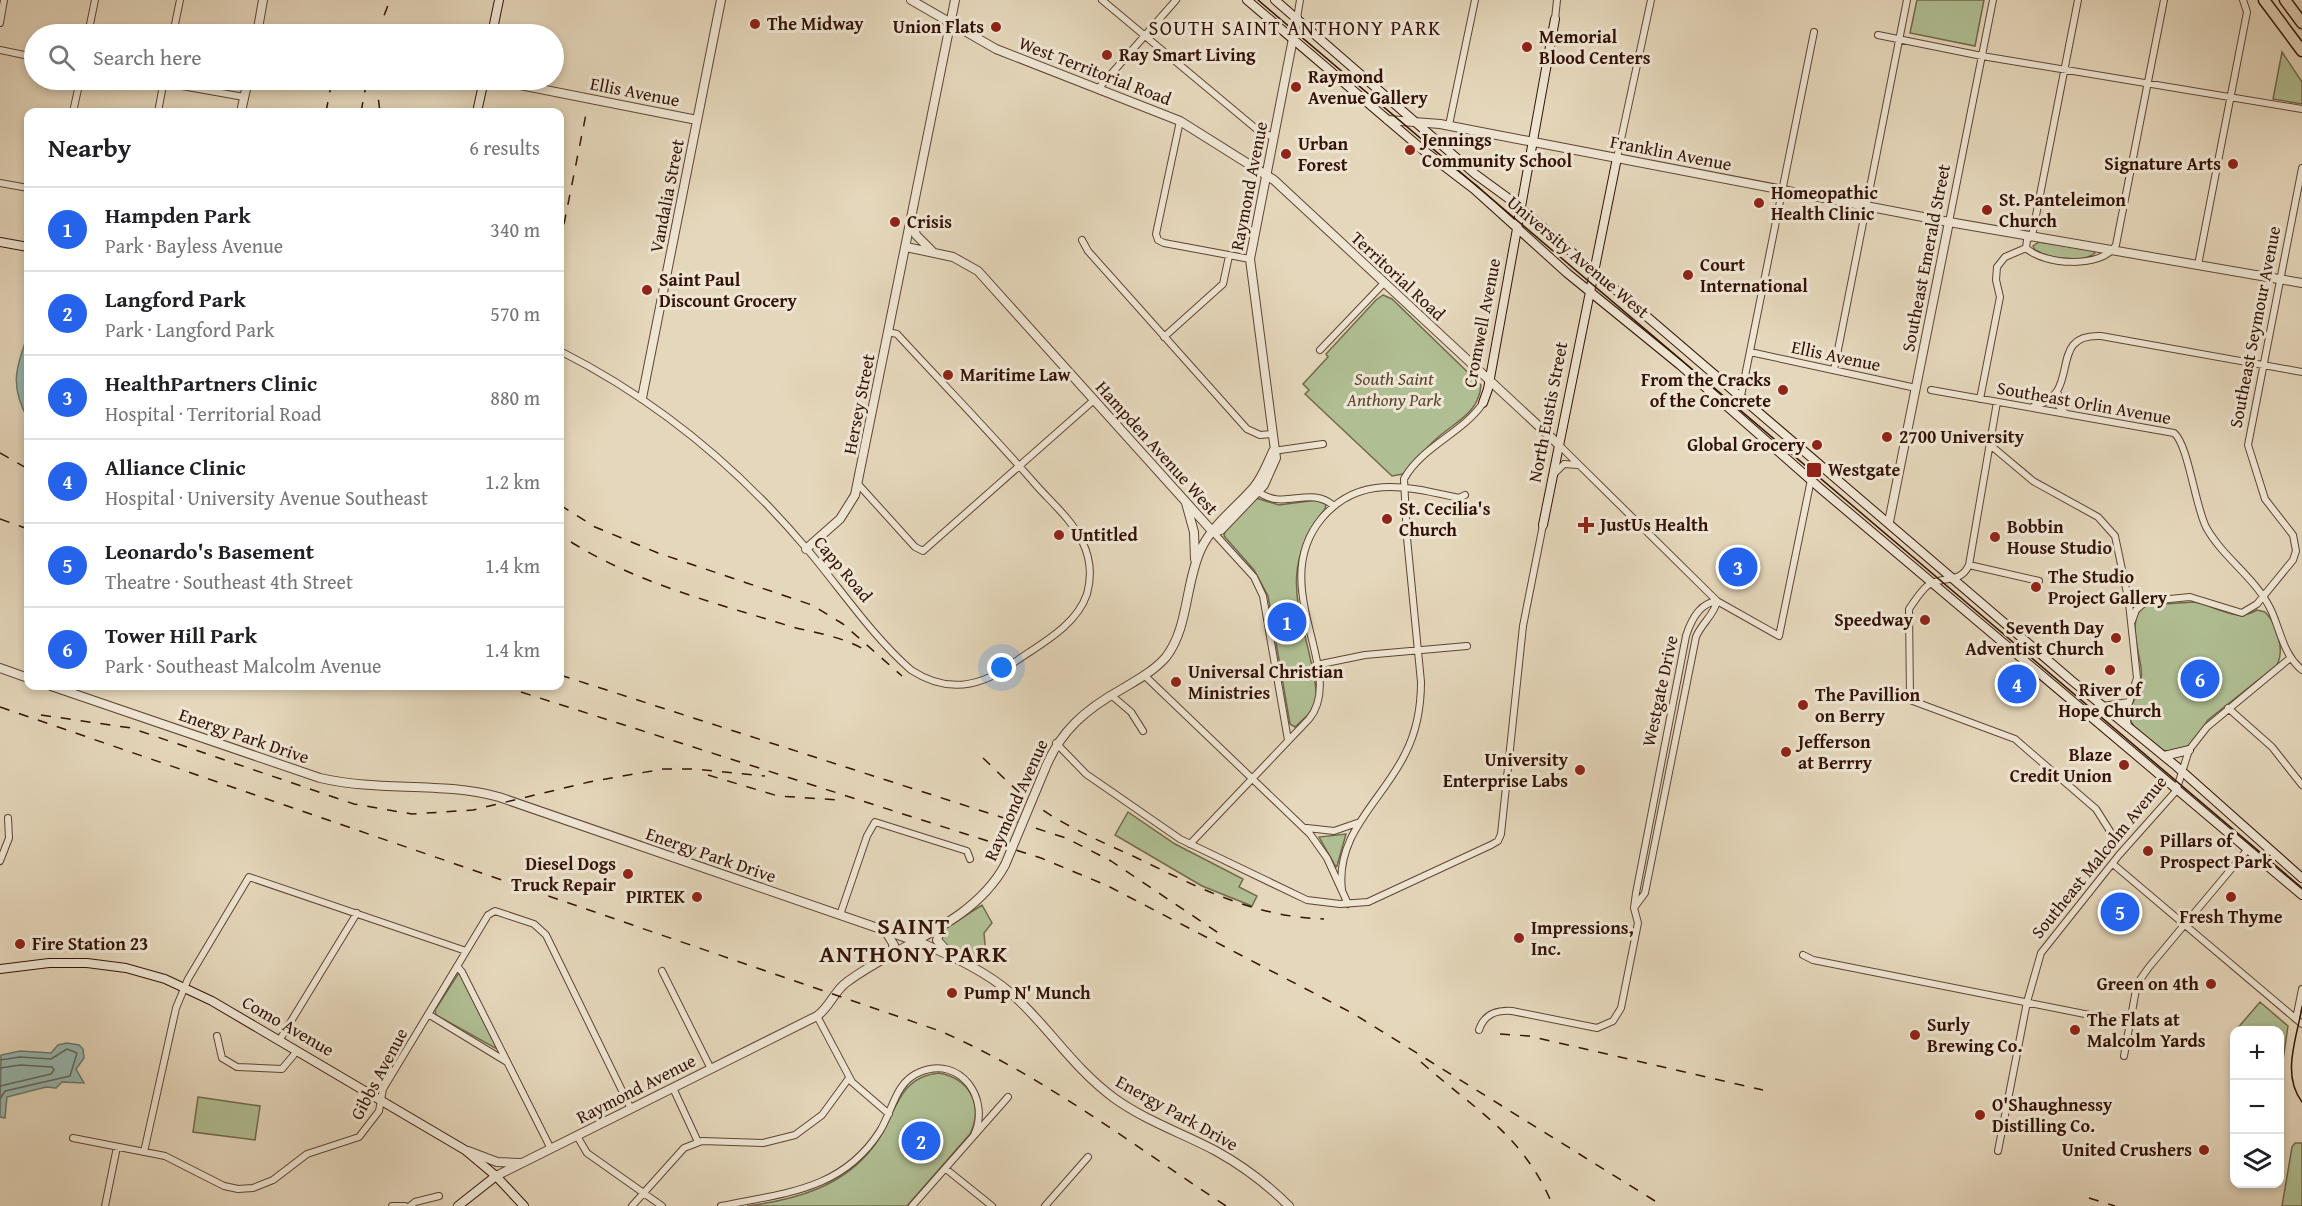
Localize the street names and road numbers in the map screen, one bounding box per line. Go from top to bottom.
street label: West Territorial Road [1015,29,1176,112]
street label: Ellis Avenue [588,70,682,113]
street label: Raymond Avenue [1223,119,1274,253]
street label: Franklin Avenue [1608,127,1734,178]
street label: Vandalia Street [642,136,691,255]
street label: Southeast Emerald Street [1894,161,1957,354]
street label: University Avenue West [1501,189,1656,325]
street label: Southeast Seymour Avenue [2222,224,2287,430]
street label: Territorial Road [1345,225,1452,327]
street label: Cromwell Avenue [1456,256,1507,390]
street label: Ellis Avenue [1789,333,1883,378]
street label: North Eustis Street [1521,339,1575,485]
street label: Hersey Street [836,351,882,456]
street label: Hampden Avenue West [1090,374,1226,521]
street label: Southeast Orlin Avenue [1995,374,2173,431]
street label: Capp Road [808,530,879,608]
street label: Westgate Drive [1635,633,1684,749]
street label: Energy Park Drive [175,701,313,770]
street label: Raymond Avenue [977,735,1054,865]
street label: Southeast Malcolm Avenue [2024,769,2173,944]
street label: Energy Park Drive [642,820,780,889]
street label: Como Avenue [237,988,339,1063]
street label: Gibbs Avenue [343,1023,414,1125]
street label: Raymond Avenue [571,1047,700,1130]
street label: Energy Park Drive [1111,1068,1243,1157]

